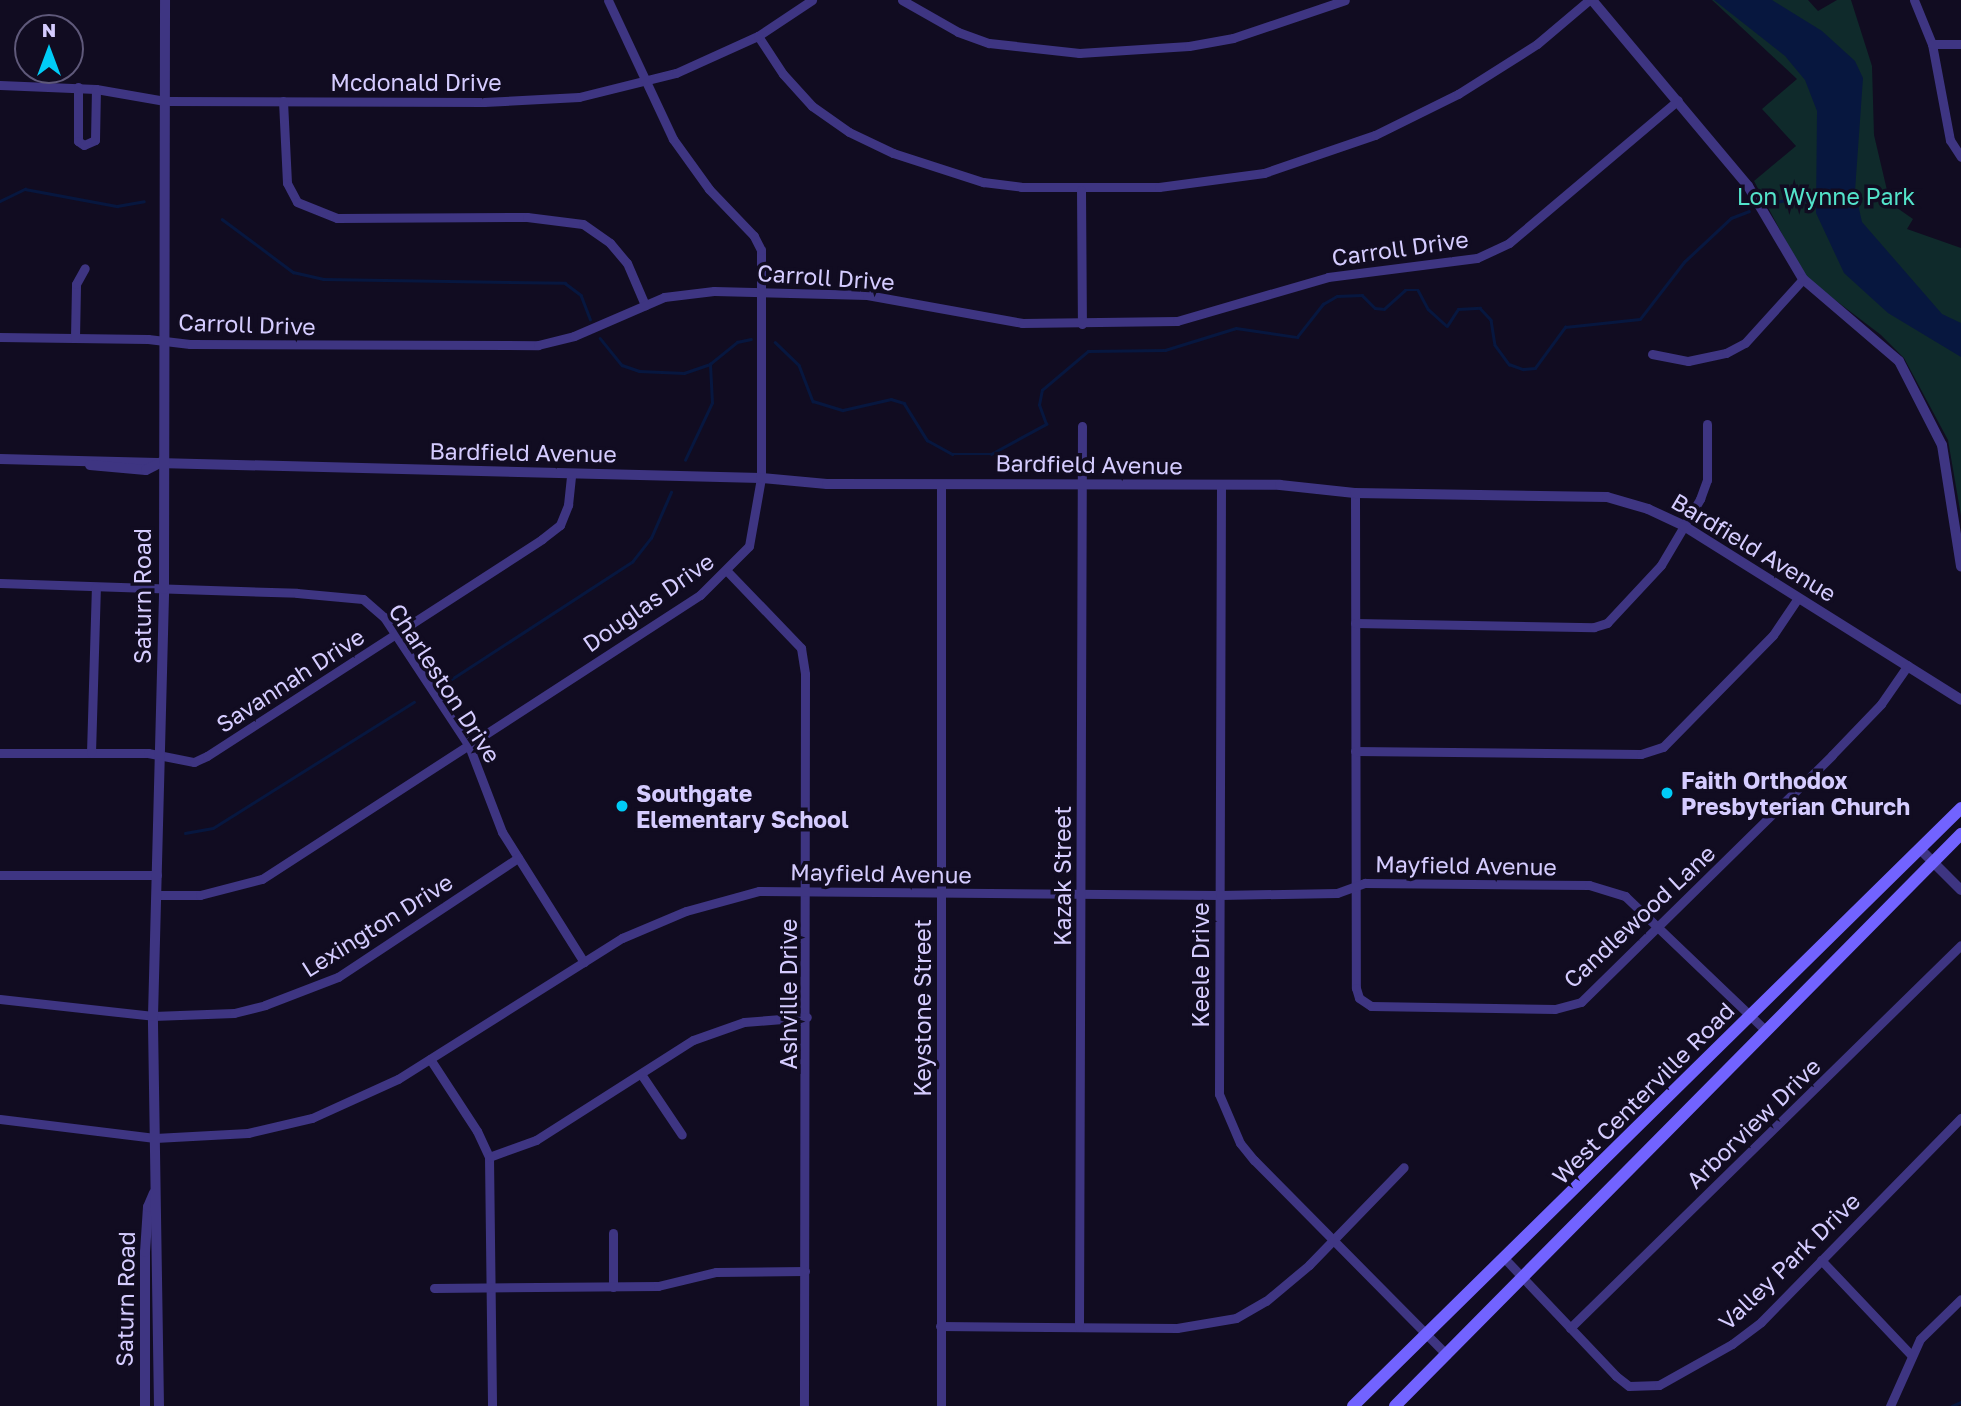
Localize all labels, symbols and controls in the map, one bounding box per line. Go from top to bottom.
north arrow [14,14,84,84]
text: N [42,18,56,41]
street label: Mcdonald Drive [330,68,502,96]
park label: Lon Wynne Park [1737,182,1915,210]
street label: Carroll Drive [1330,225,1470,271]
street label: Carroll Drive [756,258,896,296]
street label: Carroll Drive [178,308,316,340]
street label: Bardfield Avenue [429,437,617,467]
street label: Bardfield Avenue [995,449,1183,479]
street label: Bardfield Avenue [1667,487,1841,607]
street label: Saturn Road [128,528,156,664]
street label: Douglas Drive [577,547,719,657]
street label: Charleston Drive [383,598,507,768]
street label: Savannah Drive [211,622,369,738]
place label: Faith Orthodox Presbyterian Church [1681,766,1910,820]
place label: Southgate Elementary School [636,779,849,833]
marker: Faith Orthodox Presbyterian Church [1659,785,1675,801]
marker: Southgate Elementary School [614,798,630,814]
street label: Kazak Street [1048,806,1076,946]
street label: Candlewood Lane [1558,839,1720,993]
street label: Mayfield Avenue [1375,850,1557,880]
street label: Mayfield Avenue [790,858,972,888]
street label: Lexington Drive [296,868,458,982]
street label: Keele Drive [1186,902,1214,1028]
street label: Ashville Drive [774,919,802,1069]
street label: Keystone Street [908,919,936,1097]
street label: West Centerville Road [1546,996,1740,1190]
street label: Arborview Drive [1680,1052,1826,1194]
street label: Valley Park Drive [1713,1187,1865,1335]
street label: Saturn Road [110,1231,140,1367]

